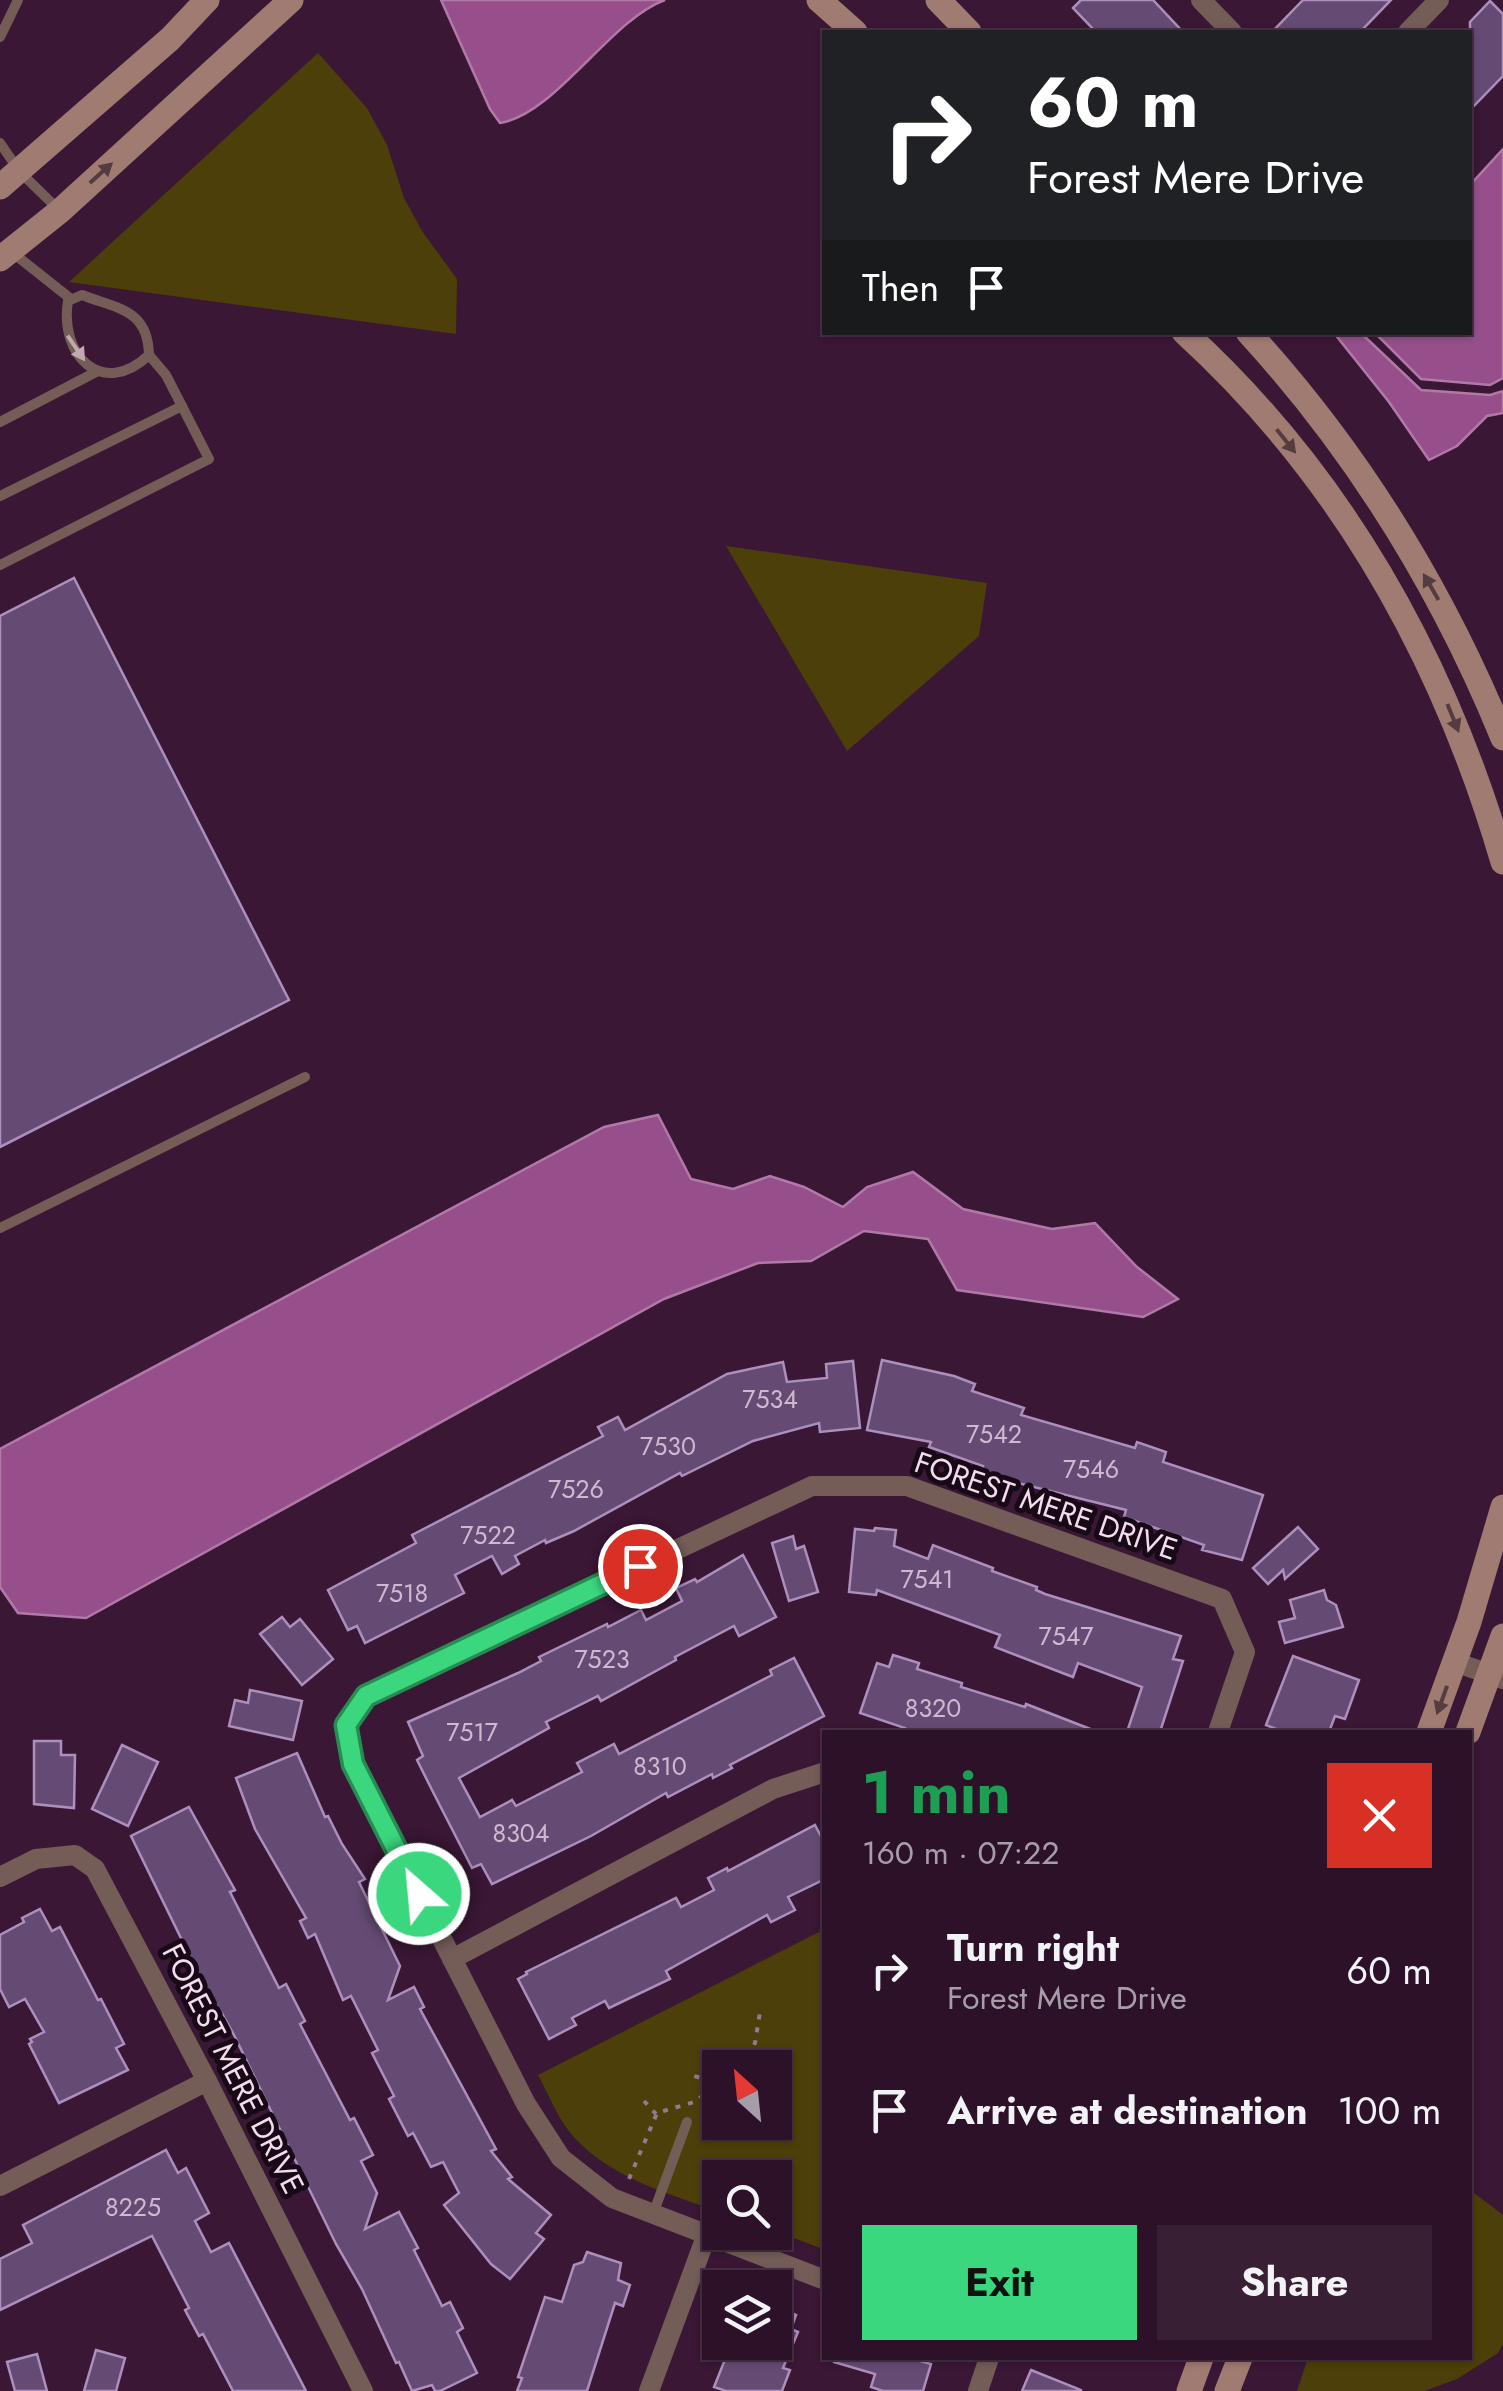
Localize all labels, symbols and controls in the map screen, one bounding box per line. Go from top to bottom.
text: 60 m [1027,52,1199,153]
icon: right [862,70,992,200]
text: Forest Mere Drive [1027,145,1364,210]
one-way arrow [88,163,113,185]
text: Then [862,260,939,315]
icon: arrive [959,260,1014,315]
one-way arrow [66,334,86,361]
one-way arrow [1275,428,1296,453]
one-way arrow [1423,573,1440,601]
one-way arrow [1446,703,1462,733]
house number: 7534 [742,1381,798,1417]
house number: 7542 [966,1416,1022,1452]
house number: 7530 [640,1428,696,1464]
street label: FOREST MERE DRIVE [909,1440,1183,1571]
house number: 7546 [1063,1451,1119,1487]
house number: 7526 [548,1471,604,1507]
house number: 7522 [460,1517,516,1553]
pin [598,1524,683,1609]
icon: arrive [613,1539,668,1594]
house number: 7541 [900,1561,954,1597]
house number: 7518 [376,1575,428,1611]
house number: 7547 [1039,1618,1093,1654]
house number: 7523 [574,1641,630,1677]
one-way arrow [1434,1685,1449,1715]
house number: 8320 [905,1690,961,1726]
house number: 7517 [446,1714,498,1750]
house number: 8310 [633,1748,687,1784]
text: 1 min [862,1749,1011,1836]
button: close [1327,1763,1432,1868]
house number: 8304 [493,1815,549,1851]
text: 160 m · 07:22 [862,1830,1059,1876]
position arrow [367,1842,471,1946]
text: Turn right [947,1920,1119,1975]
street label: FOREST MERE DRIVE [152,1936,315,2201]
icon: right [862,1943,917,1998]
text: 60 m [1346,1943,1432,1998]
text: Forest Mere Drive [947,1975,1187,2021]
north arrow [702,2050,792,2140]
map controls [702,2050,792,2360]
icon: arrive [862,2083,917,2138]
text: Arrive at destination [947,2083,1308,2138]
text: 100 m [1338,2083,1441,2138]
button: search [702,2160,792,2250]
house number: 8225 [105,2189,161,2225]
button: Exit [862,2225,1137,2340]
button: Share [1157,2225,1432,2340]
button: layers [702,2270,792,2360]

